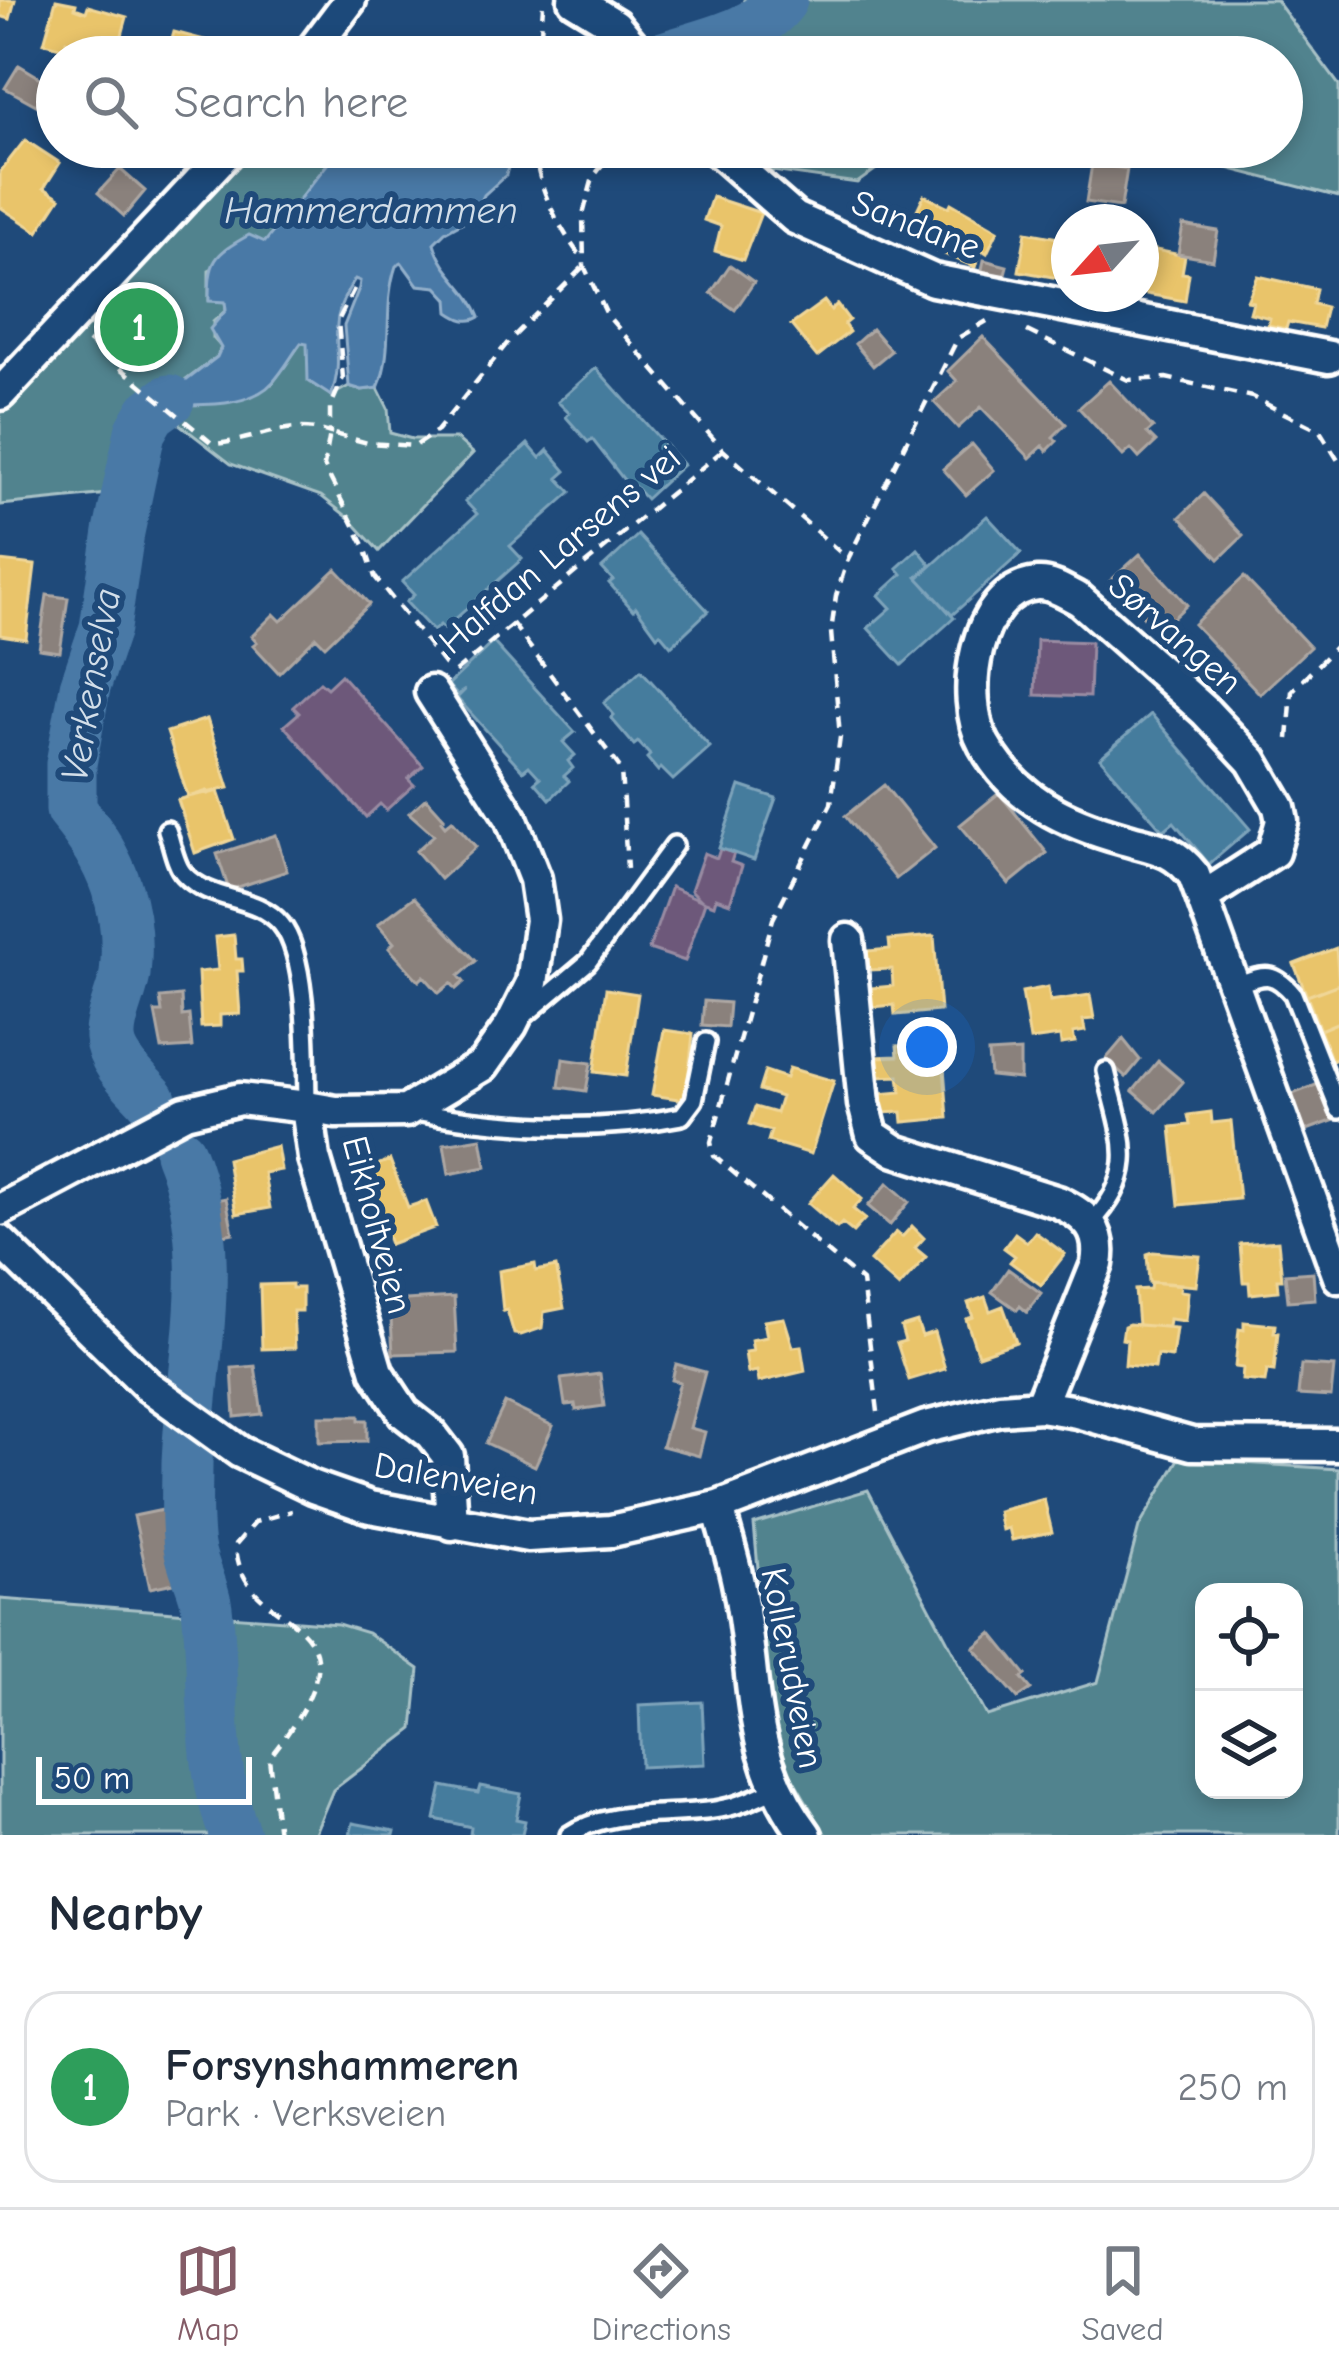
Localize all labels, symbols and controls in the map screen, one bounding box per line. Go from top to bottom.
search box [36,36,1303,168]
icon: search [78,69,144,135]
text: Search here [174,76,408,128]
street label: Sandane [846,182,986,268]
water label: Hammerdammen [224,188,518,233]
north arrow [1051,204,1159,312]
pin: 1 [100,282,178,372]
street label: Halfdan Larsens vei [431,437,689,663]
street label: Sørvangen [1100,565,1250,703]
water label: Verkenselva [52,585,130,785]
your location [897,1017,957,1077]
street label: Eikholtveien [334,1132,420,1318]
street label: Dalenveien [371,1444,541,1514]
street label: Kollerudveien [752,1564,832,1772]
map controls [1195,1583,1303,1799]
button: locate [1195,1583,1303,1691]
button: layers [1195,1691,1303,1799]
scale bar [36,1751,252,1804]
text: 50 m [54,1759,130,1797]
text: Nearby [48,1884,202,1943]
text: Forsynshammeren [165,2039,520,2091]
text: 1 [82,2065,98,2110]
text: 250 m [1177,2065,1288,2110]
text: Park · Verksveien [165,2091,446,2136]
tab: Map [175,2238,241,2348]
tab: Directions [592,2238,731,2348]
tab: Saved [1081,2238,1164,2348]

